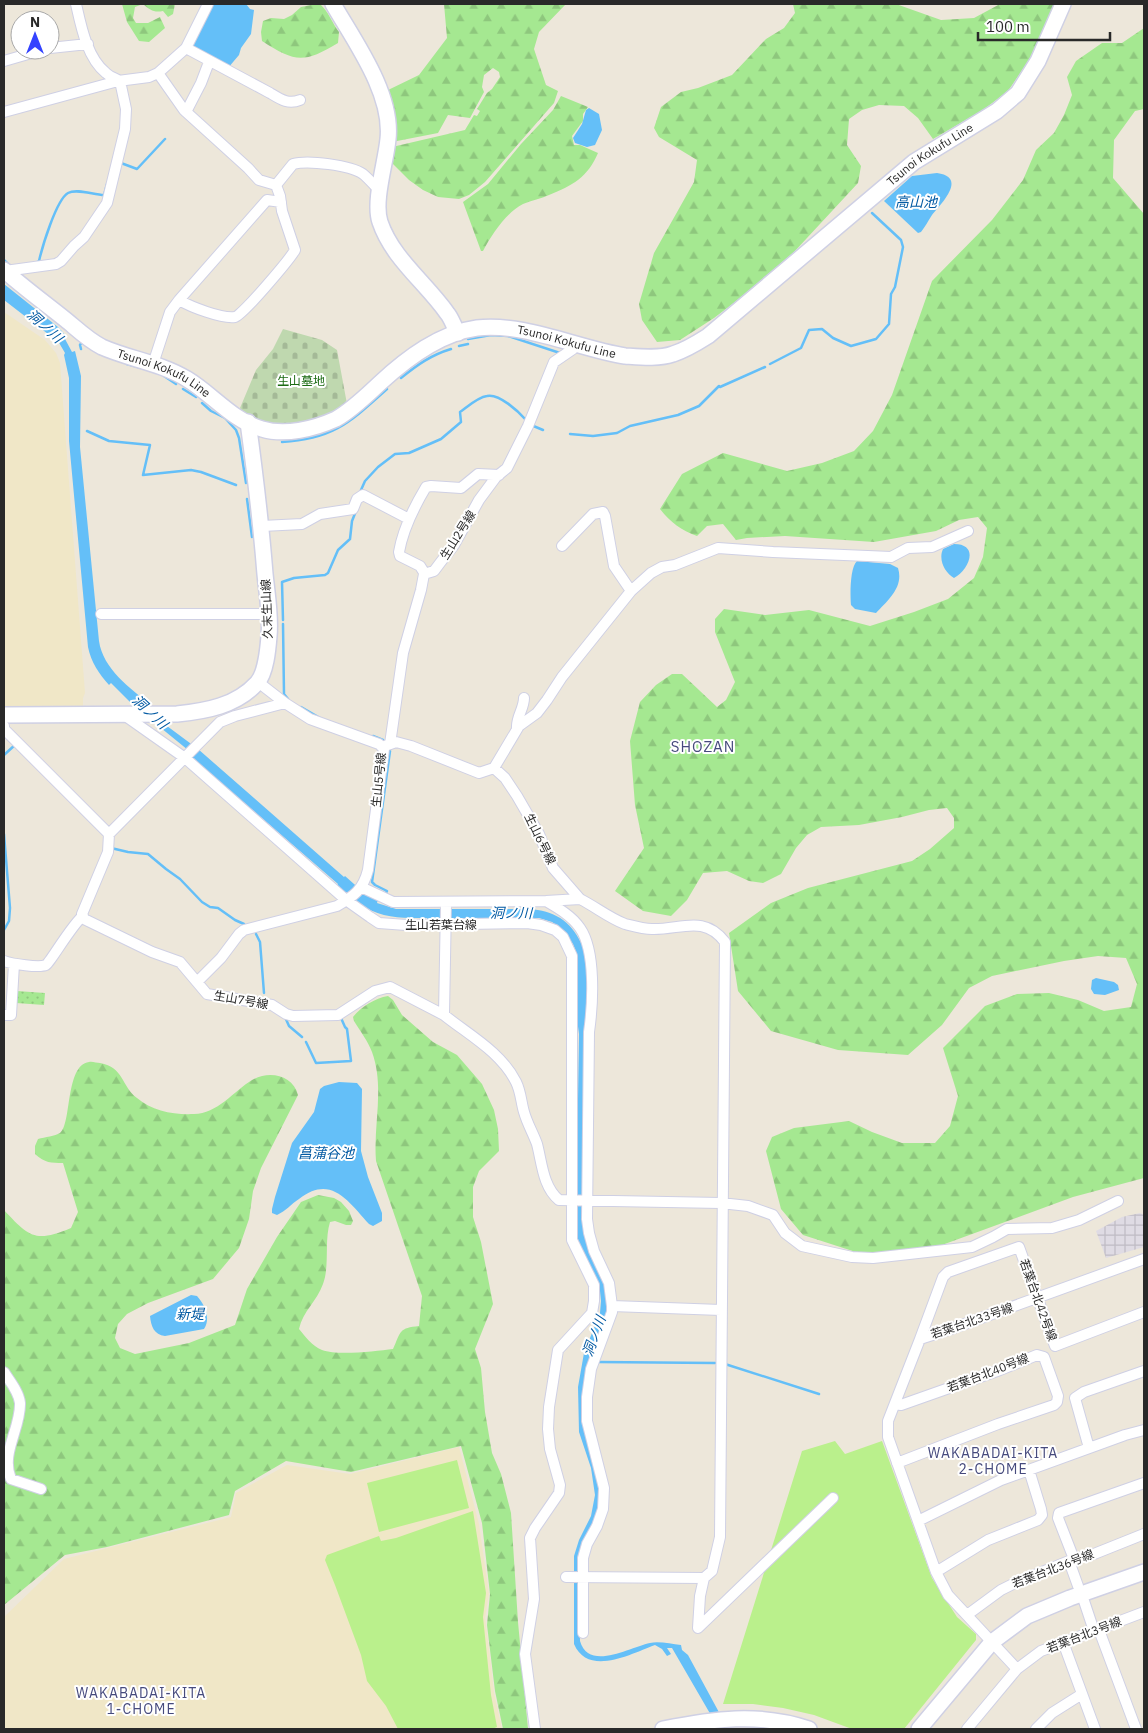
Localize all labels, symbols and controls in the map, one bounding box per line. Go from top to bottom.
north arrow [10,10,60,60]
scale bar [978,10,1110,42]
text: N [30,13,40,31]
text: 100 m [986,17,1030,36]
street label: Tsunoi Kokufu Line [883,119,976,189]
water label: 高山池 [895,193,939,211]
water label: 洞ノ川 [23,305,68,348]
street label: Tsunoi Kokufu Line [516,322,618,361]
street label: Tsunoi Kokufu Line [115,345,214,401]
park label: 生山墓地 [277,373,325,388]
street label: 生山2号線 [437,507,479,562]
street label: 久末生山線 [258,579,275,639]
water label: 洞ノ川 [129,691,173,734]
district label: SHOZAN [671,737,735,756]
street label: 生山5号線 [368,752,389,808]
street label: 生山6号線 [522,811,559,867]
water label: 洞ノ川 [490,904,534,922]
street label: 生山若葉台線 [405,917,477,932]
street label: 生山7号線 [213,987,270,1012]
water label: 菖蒲谷池 [298,1144,356,1162]
street label: 若葉台北42号線 [1017,1257,1060,1343]
street label: 若葉台北33号線 [929,1299,1015,1342]
water label: 新堤 [176,1305,206,1323]
water label: 洞ノ川 [578,1311,610,1359]
street label: 若葉台北40号線 [945,1350,1031,1395]
district label: WAKABADAI-KITA 2-CHOME [928,1444,1058,1478]
street label: 若葉台北36号線 [1010,1546,1096,1591]
street label: 若葉台北3号線 [1044,1613,1123,1656]
district label: WAKABADAI-KITA 1-CHOME [76,1684,206,1718]

